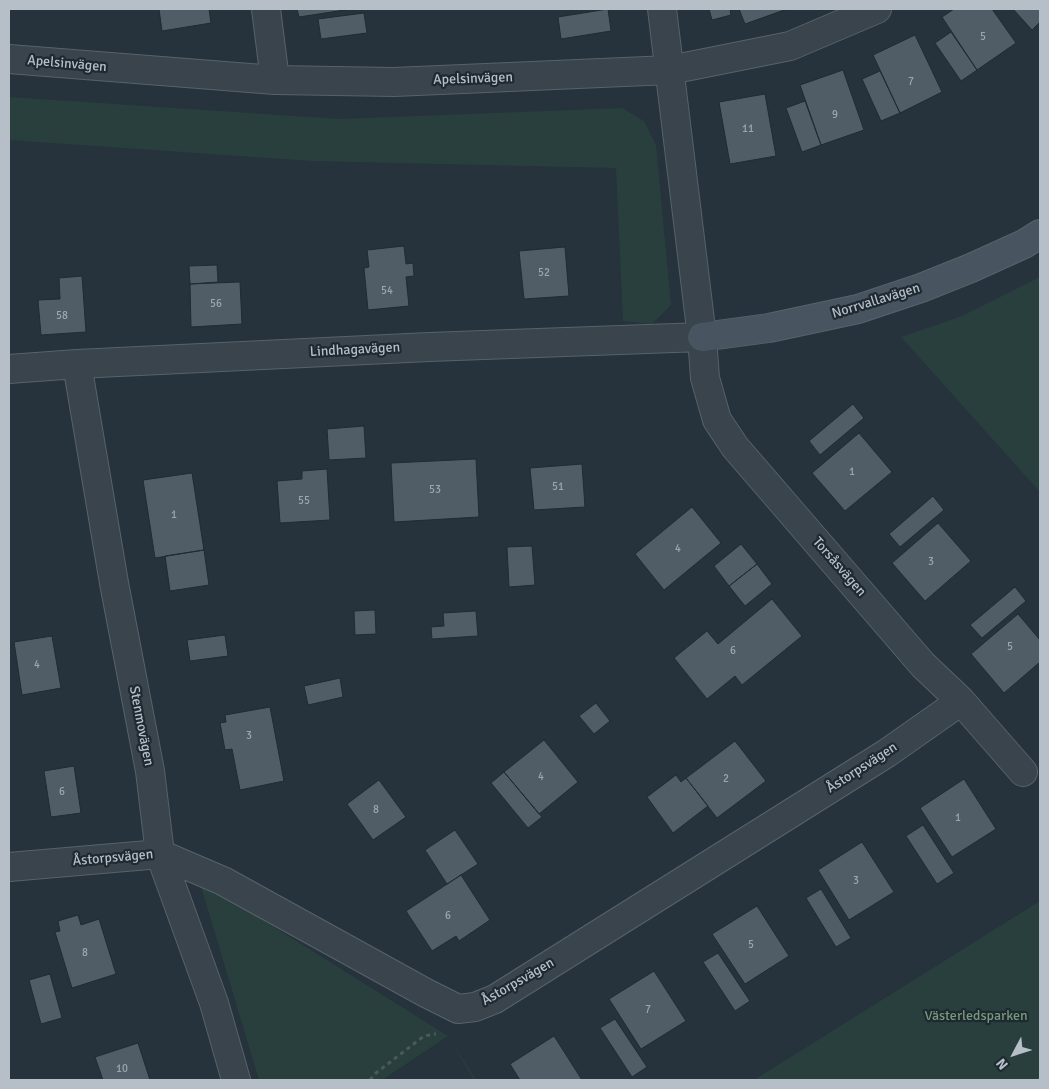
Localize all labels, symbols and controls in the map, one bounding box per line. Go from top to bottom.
house number: 5 [980,30,986,44]
street label: Apelsinvägen [26,52,108,76]
street label: Apelsinvägen [433,69,513,89]
house number: 7 [908,75,914,89]
house number: 9 [832,108,838,122]
house number: 11 [742,122,754,136]
house number: 52 [538,266,550,280]
street label: Norrvallavägen [830,280,922,322]
house number: 54 [381,284,393,298]
house number: 56 [210,297,222,311]
house number: 58 [56,309,68,323]
street label: Lindhagavägen [309,339,401,361]
house number: 1 [849,465,855,479]
house number: 51 [552,480,564,494]
house number: 53 [429,483,441,497]
house number: 55 [298,494,310,508]
house number: 1 [171,508,177,522]
street label: Torsåsvägen [809,534,869,600]
house number: 4 [675,542,681,556]
house number: 3 [928,555,934,569]
house number: 5 [1007,640,1013,654]
house number: 6 [730,644,736,658]
house number: 4 [34,658,40,672]
street label: Stenmovägen [125,685,157,767]
house number: 3 [246,729,252,743]
street label: Åstorpsvägen [824,739,900,797]
house number: 4 [538,770,544,784]
house number: 2 [723,772,729,786]
house number: 6 [59,785,65,799]
house number: 8 [373,803,379,817]
house number: 1 [955,811,961,825]
street label: Åstorpsvägen [72,846,154,870]
house number: 3 [853,874,859,888]
house number: 6 [445,909,451,923]
house number: 5 [748,938,754,952]
house number: 8 [82,946,88,960]
street label: Åstorpsvägen [479,955,557,1009]
house number: 7 [645,1003,651,1017]
park label: Västerledsparken [924,1008,1028,1024]
north arrow [989,1029,1039,1079]
text: N [992,1055,1012,1073]
house number: 10 [116,1062,128,1076]

